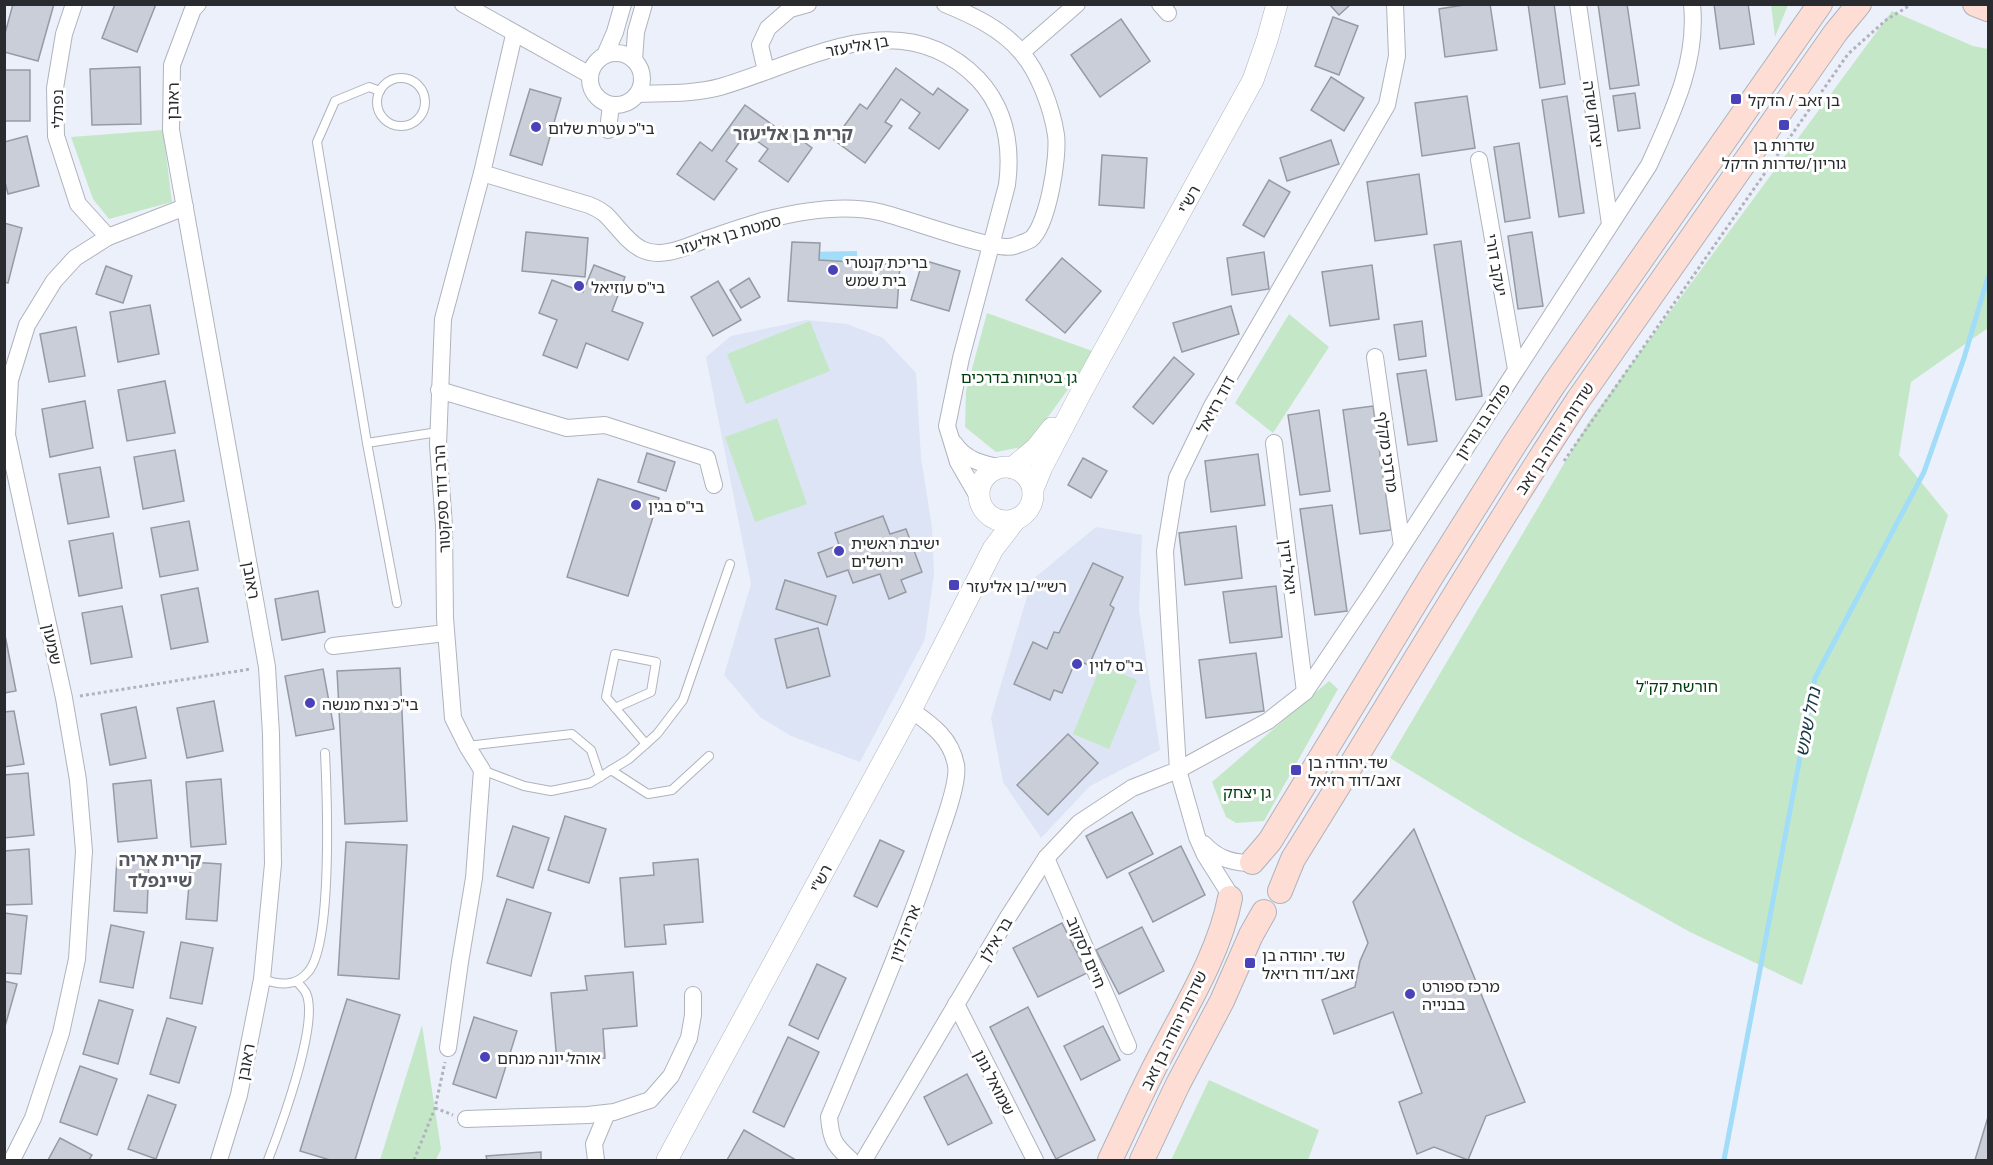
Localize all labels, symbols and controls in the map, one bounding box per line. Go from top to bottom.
street label: בן אליעזר [824,30,890,60]
street label: יצחק שדה [1580,79,1608,149]
street label: ראובן [162,82,182,120]
street label: נפתלי [47,89,66,129]
place label: בן זאב / הדקל [1748,90,1840,109]
marker: בן זאב / הדקל [1729,92,1743,106]
place label: בי"כ עטרת שלום [548,118,655,137]
marker: שדרות בן גוריון/שדרות הדקל [1777,118,1791,132]
marker: בי"כ עטרת שלום [529,120,543,134]
district label: קרית בן אליעזר [733,122,853,144]
place label: שדרות בן גוריון/שדרות הדקל [1722,135,1846,172]
street label: רש"י [1173,182,1203,216]
street label: סמטת בן אליעזר [673,210,783,258]
street label: יעקב דורי [1482,232,1512,298]
place label: בריכת קנטרי בית שמש [845,252,928,289]
marker: בריכת קנטרי בית שמש [826,263,840,277]
place label: בי"ס עוזיאל [591,277,665,296]
marker: בי"ס עוזיאל [572,279,586,293]
park label: גן בטיחות בדרכים [961,367,1077,386]
street label: דוד רזיאל [1192,372,1238,436]
street label: שדרות יהודה בן זאב [1511,378,1597,498]
street label: פולה בו גוריון [1450,379,1514,463]
street label: מרדכי מקלף [1373,410,1403,494]
street label: הרב דוד ספקטור [429,444,453,554]
place label: בי"ס בגין [648,496,704,515]
marker: בי"ס בגין [629,498,643,512]
place label: ישיבת ראשית ירושלים [851,533,940,570]
street label: יגאל ידין [1276,538,1302,596]
marker: ישיבת ראשית ירושלים [832,544,846,558]
street label: ראובן [239,560,265,600]
place label: רש״י/בן אליעזר [966,576,1067,595]
marker: רש״י/בן אליעזר [947,578,961,592]
street label: שמעון [39,622,67,666]
place label: בי"ס לוין [1089,655,1144,674]
marker: בי"ס לוין [1070,657,1084,671]
park label: חורשת קק"ל [1636,676,1718,695]
water label: נחל שמש [1790,684,1825,758]
place label: בי"כ נצח מנשה [322,694,419,713]
marker: בי"כ נצח מנשה [303,696,317,710]
place label: שד.יהודה בן זאב/דוד רזיאל [1308,752,1401,789]
marker: שד.יהודה בן זאב/דוד רזיאל [1289,763,1303,777]
park label: גן יצחק [1223,782,1271,801]
district label: קרית אריה שיינפלד [118,848,202,891]
street label: רש"י [805,861,835,895]
street label: אריה לוין [885,902,923,964]
street label: בר אילן [974,913,1016,965]
street label: חיים לסקוב [1063,913,1111,991]
place label: שד. יהודה בן זאב/דוד רזיאל [1262,945,1355,982]
marker: שד. יהודה בן זאב/דוד רזיאל [1243,956,1257,970]
street label: שדרות יהודה בן זאב [1136,967,1210,1093]
place label: מרכז ספורט בבנייה [1422,976,1500,1013]
marker: מרכז ספורט בבנייה [1403,987,1417,1001]
street label: ראובן [232,1042,258,1082]
street label: שמואל גונן [970,1046,1020,1118]
place label: אוהל יונה מנחם [497,1048,601,1067]
marker: אוהל יונה מנחם [478,1050,492,1064]

